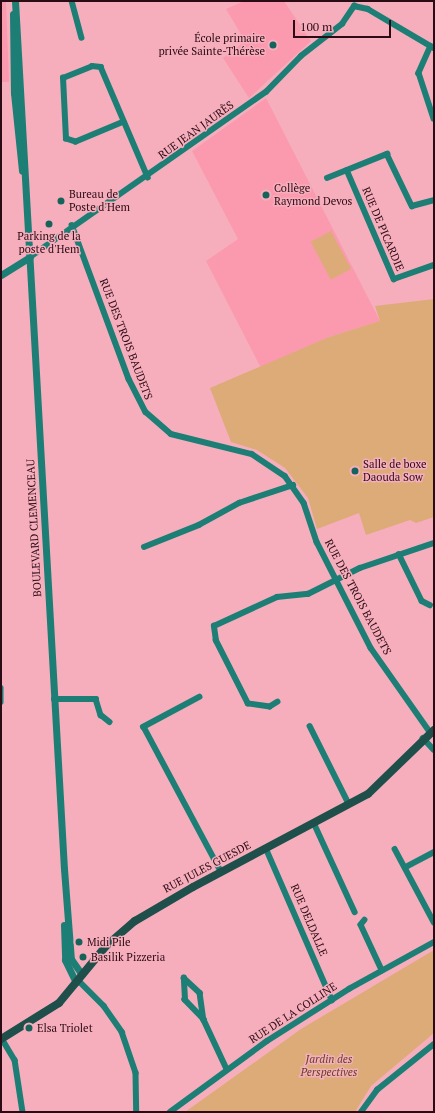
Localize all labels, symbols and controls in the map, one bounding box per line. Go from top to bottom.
scale bar [295,12,393,38]
text: 100 m [300,19,332,34]
place label: École primaire privée Sainte-Thérèse [158,32,265,58]
marker: École primaire privée Sainte-Thérèse [268,40,278,50]
street label: RUE JEAN JAURÈS [156,98,236,162]
place label: Collège Raymond Devos [274,182,352,208]
street label: RUE DE PICARDIE [359,185,407,273]
place label: Bureau de Poste d'Hem [69,188,130,214]
marker: Collège Raymond Devos [261,190,271,200]
marker: Bureau de Poste d'Hem [56,196,66,206]
marker: Parking de la poste d'Hem [44,219,54,229]
place label: Parking de la poste d'Hem [17,230,81,256]
street label: RUE DES TROIS BAUDETS [97,276,155,402]
place label: Salle de boxe Daouda Sow [363,458,427,484]
street label: BOULEVARD CLEMENCEAU [24,459,44,597]
marker: Salle de boxe Daouda Sow [350,466,360,476]
street label: RUE DES TROIS BAUDETS [322,537,394,657]
street label: RUE JULES GUESDE [161,838,253,896]
street label: RUE DELDALLE [288,882,330,958]
place label: Midi Pile [87,935,131,949]
marker: Midi Pile [74,937,84,947]
place label: Basilik Pizzeria [91,950,165,964]
marker: Basilik Pizzeria [78,952,88,962]
street label: RUE DE LA COLLINE [247,980,339,1046]
place label: Elsa Triolet [37,1021,93,1035]
marker: Elsa Triolet [24,1023,34,1033]
park label: Jardin des Perspectives [301,1053,357,1079]

